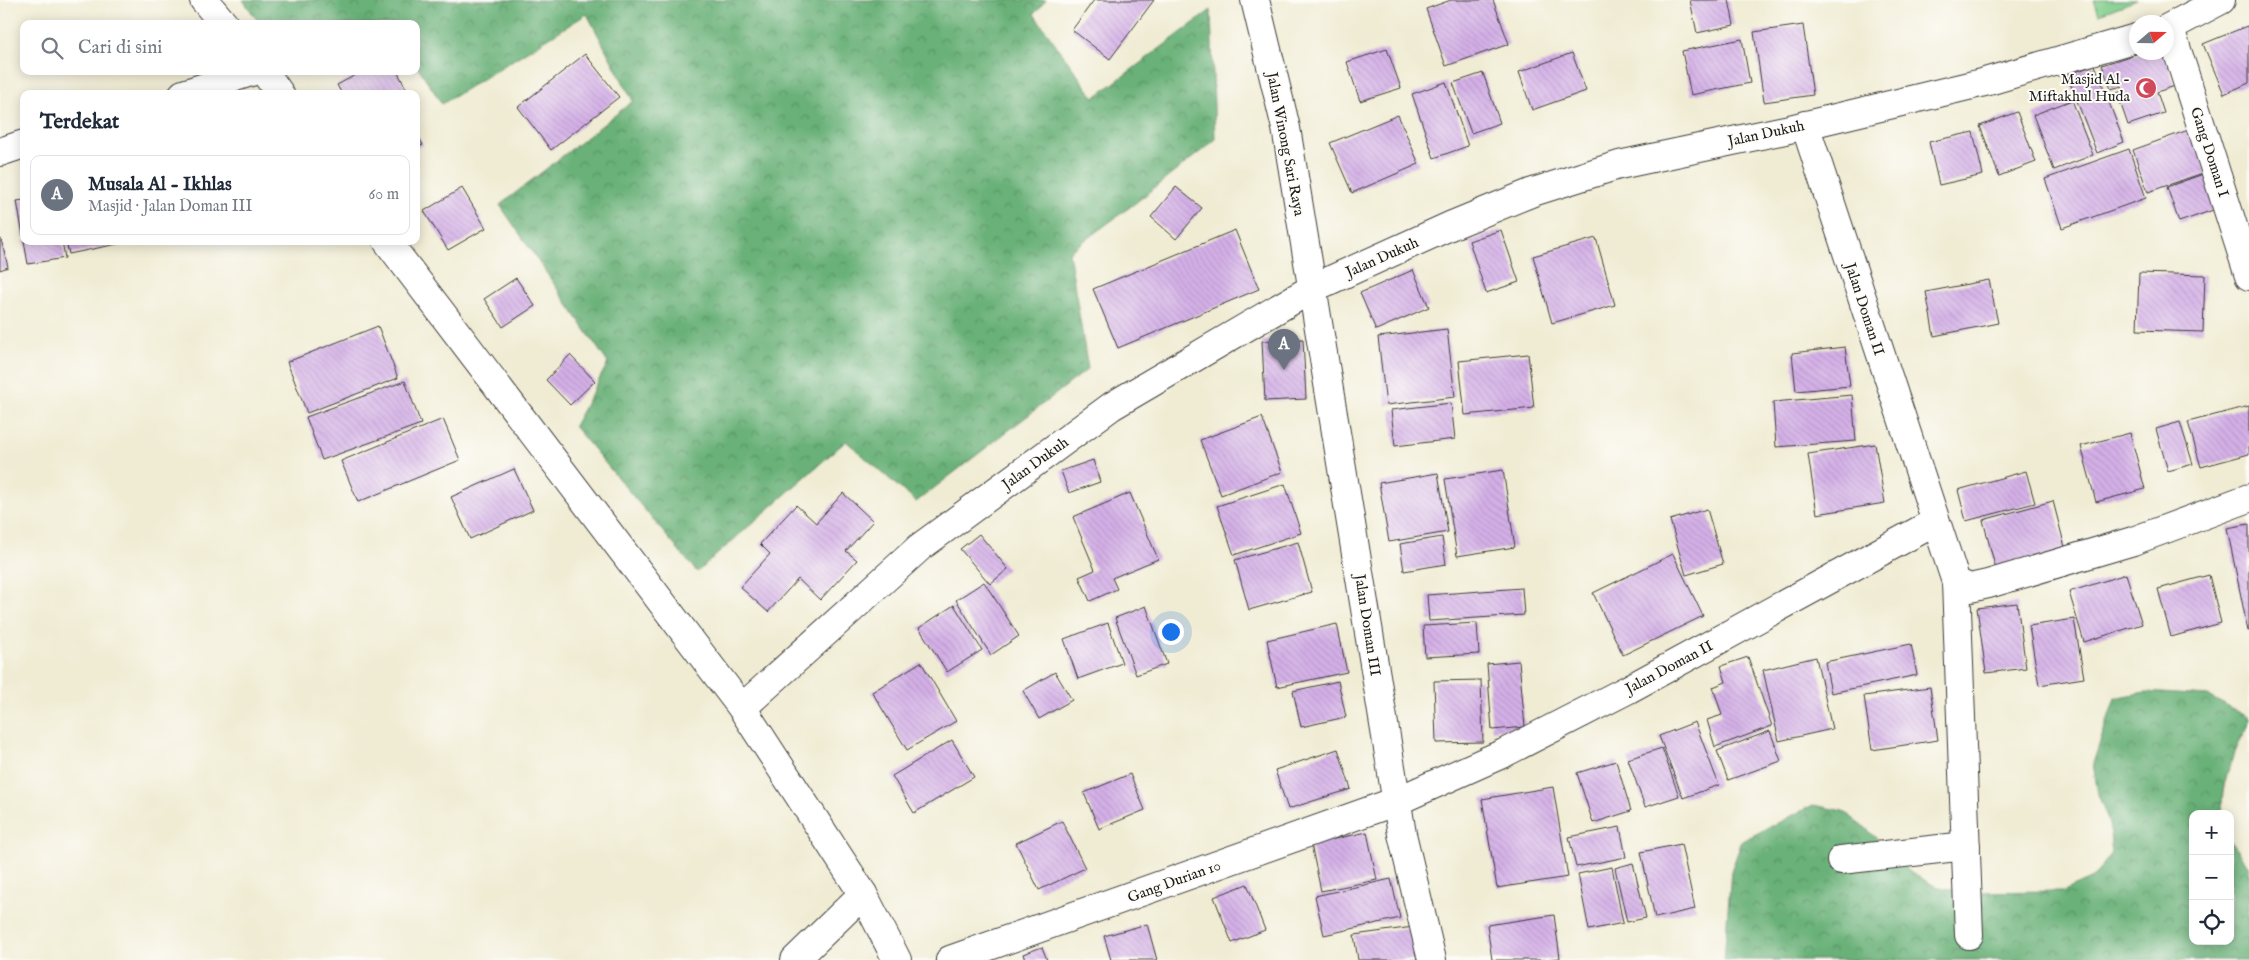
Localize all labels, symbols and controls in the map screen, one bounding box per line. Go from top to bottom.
north arrow [2129,15,2174,60]
search box [20,20,420,75]
icon: search [38,34,66,62]
text: Cari di sini [78,36,162,60]
street label: Jalan Winong Sari Raya [1262,69,1309,218]
place label: Masjid Al - Miftakhul Huda [2029,70,2131,106]
mosque icon: Masjid Al - Miftakhul Huda [2134,76,2158,100]
street label: Gang Doman I [2186,105,2233,200]
text: Terdekat [40,109,119,136]
street label: Jalan Dukuh [1724,116,1806,151]
text: Musala Al - Ikhlas [88,173,232,197]
text: A [52,185,62,205]
text: 60 m [369,185,399,205]
text: Masjid · Jalan Doman III [88,197,252,217]
street label: Jalan Dukuh [1341,233,1422,283]
street label: Jalan Doman II [1840,258,1889,358]
pin: A [1268,329,1300,370]
street label: Jalan Dukuh [997,433,1072,495]
street label: Jalan Doman III [1350,571,1385,678]
your location [1158,619,1184,645]
street label: Jalan Doman II [1620,636,1717,699]
map controls [2189,810,2234,945]
button: + [2189,810,2234,855]
button: − [2189,855,2234,900]
street label: Gang Durian 10 [1125,856,1223,907]
button: locate [2189,900,2234,945]

